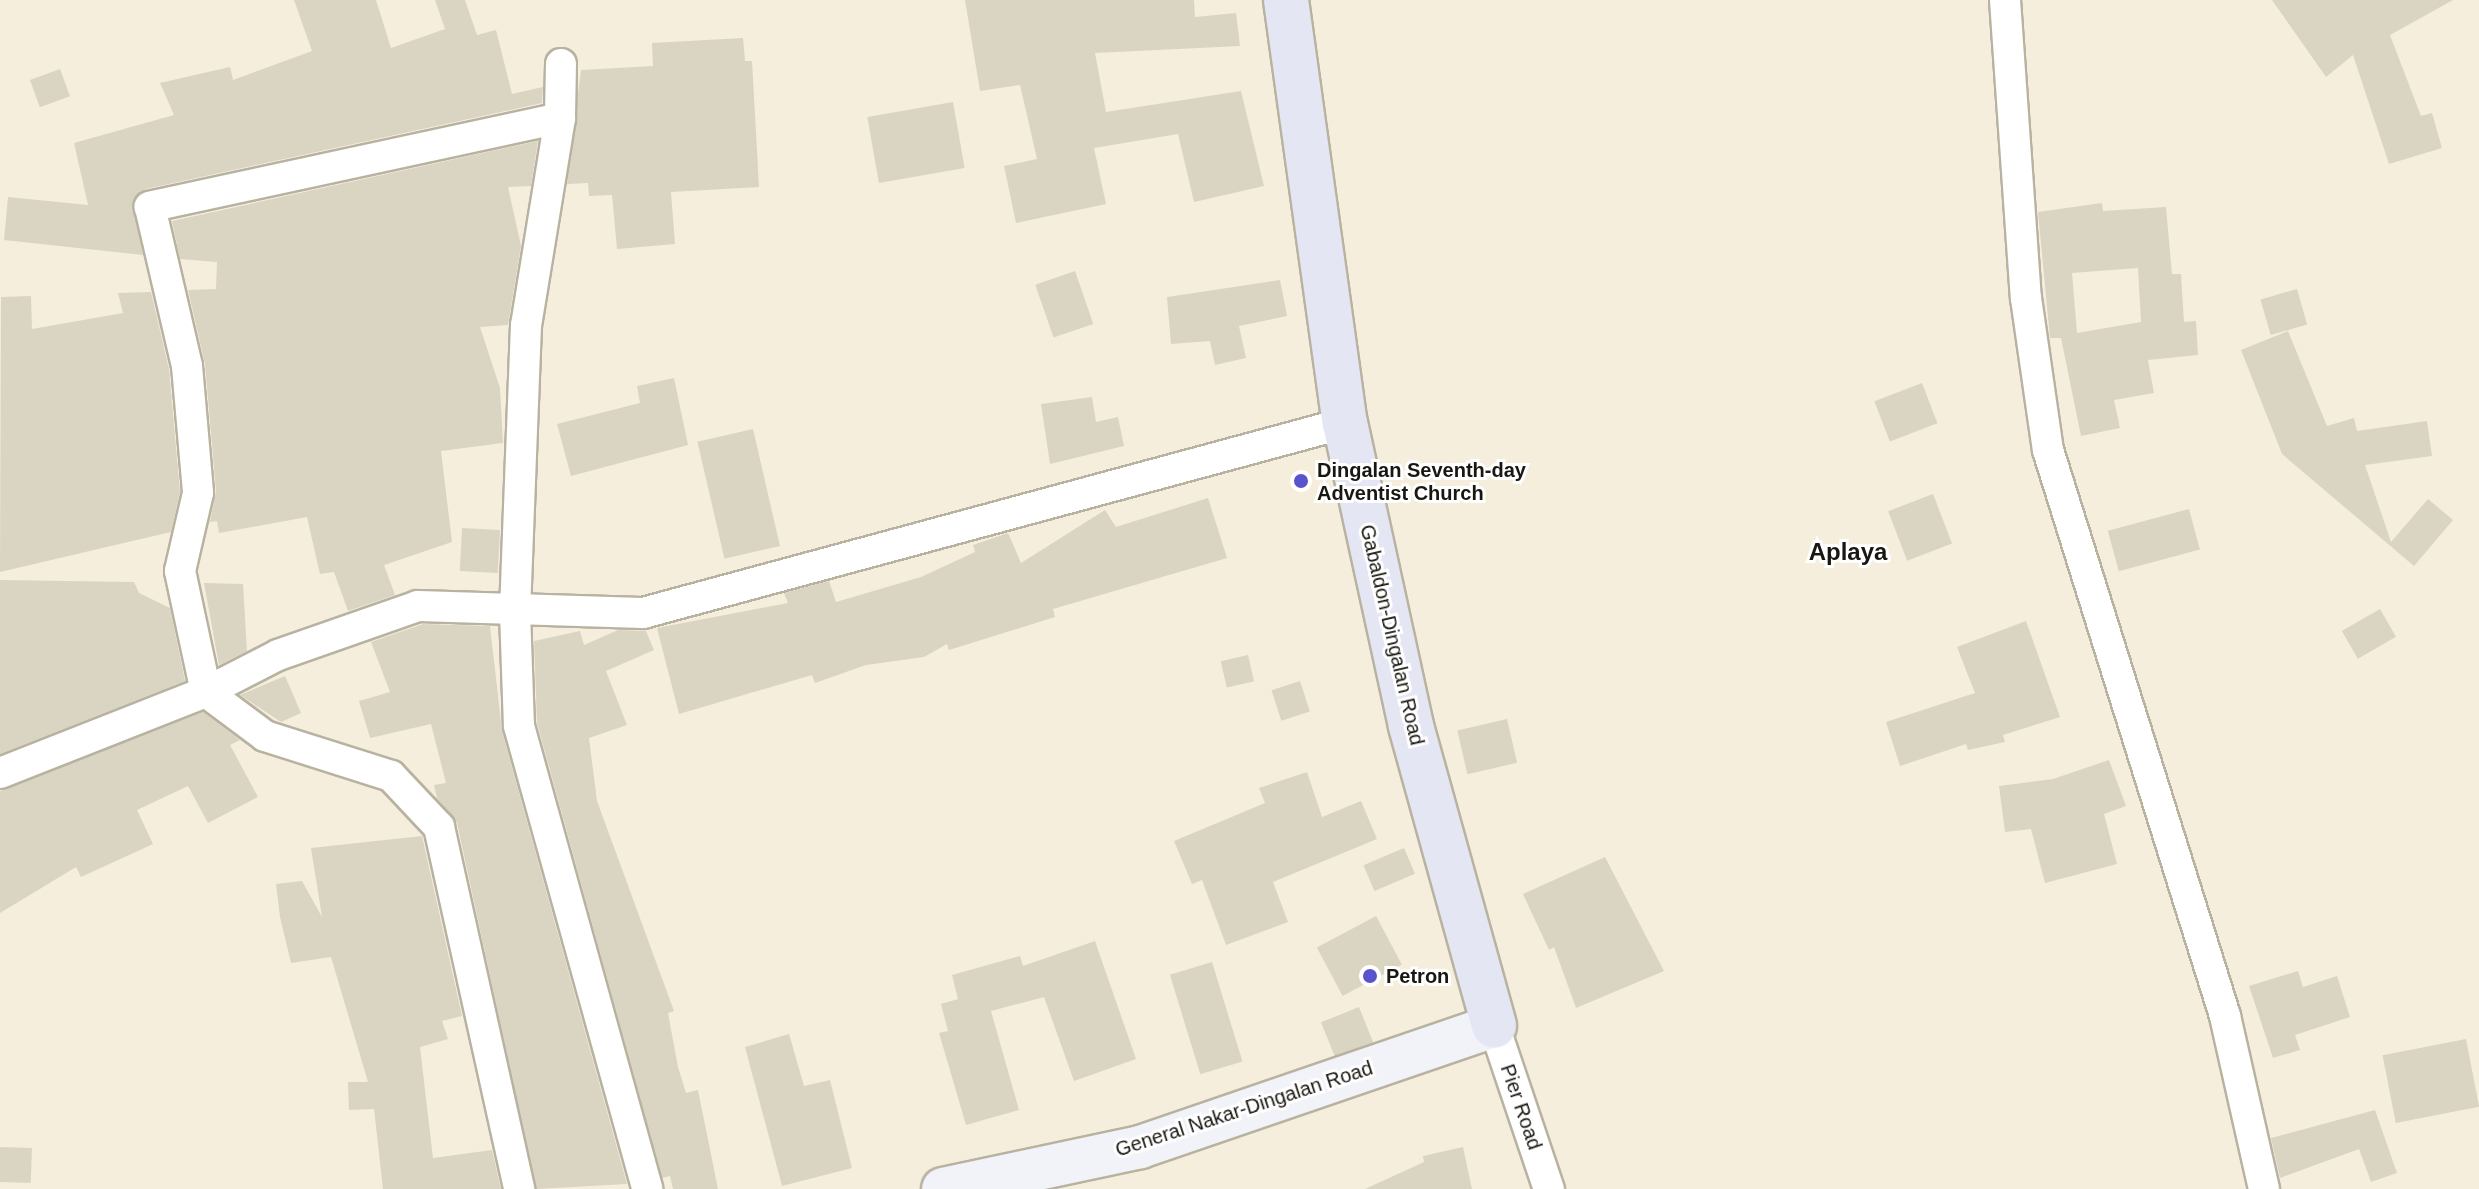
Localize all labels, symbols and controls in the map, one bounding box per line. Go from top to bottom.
place label: Dingalan Seventh-day Adventist Church [1317,458,1526,505]
marker: Dingalan Seventh-day Adventist Church [1292,472,1310,490]
street label: Gabaldon-Dingalan Road [1355,522,1429,748]
district label: Aplaya [1809,538,1887,566]
place label: Petron [1386,964,1449,988]
marker: Petron [1361,967,1379,985]
street label: General Nakar-Dingalan Road [1112,1056,1376,1162]
street label: Pier Road [1495,1061,1547,1153]

